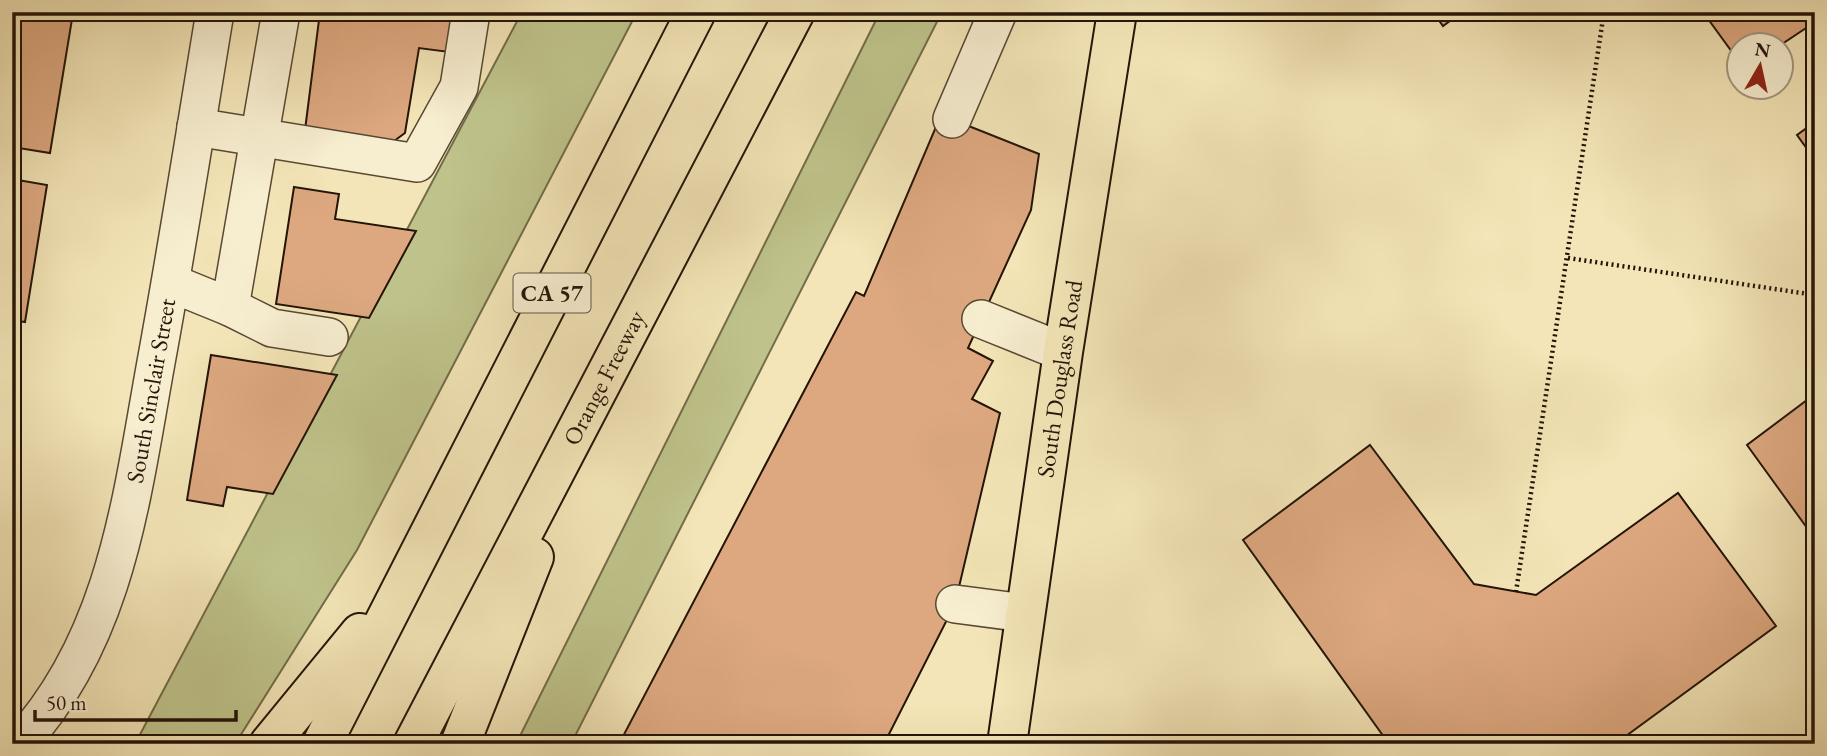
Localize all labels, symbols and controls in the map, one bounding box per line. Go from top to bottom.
north arrow [1726,32,1796,102]
text: N [1753,36,1773,63]
road number: CA 57 [514,274,590,312]
street label: South Douglass Road [1029,277,1089,480]
street label: South Sinclair Street [119,295,182,486]
street label: Orange Freeway [556,304,652,450]
scale bar [35,679,236,723]
text: 50 m [46,689,87,716]

